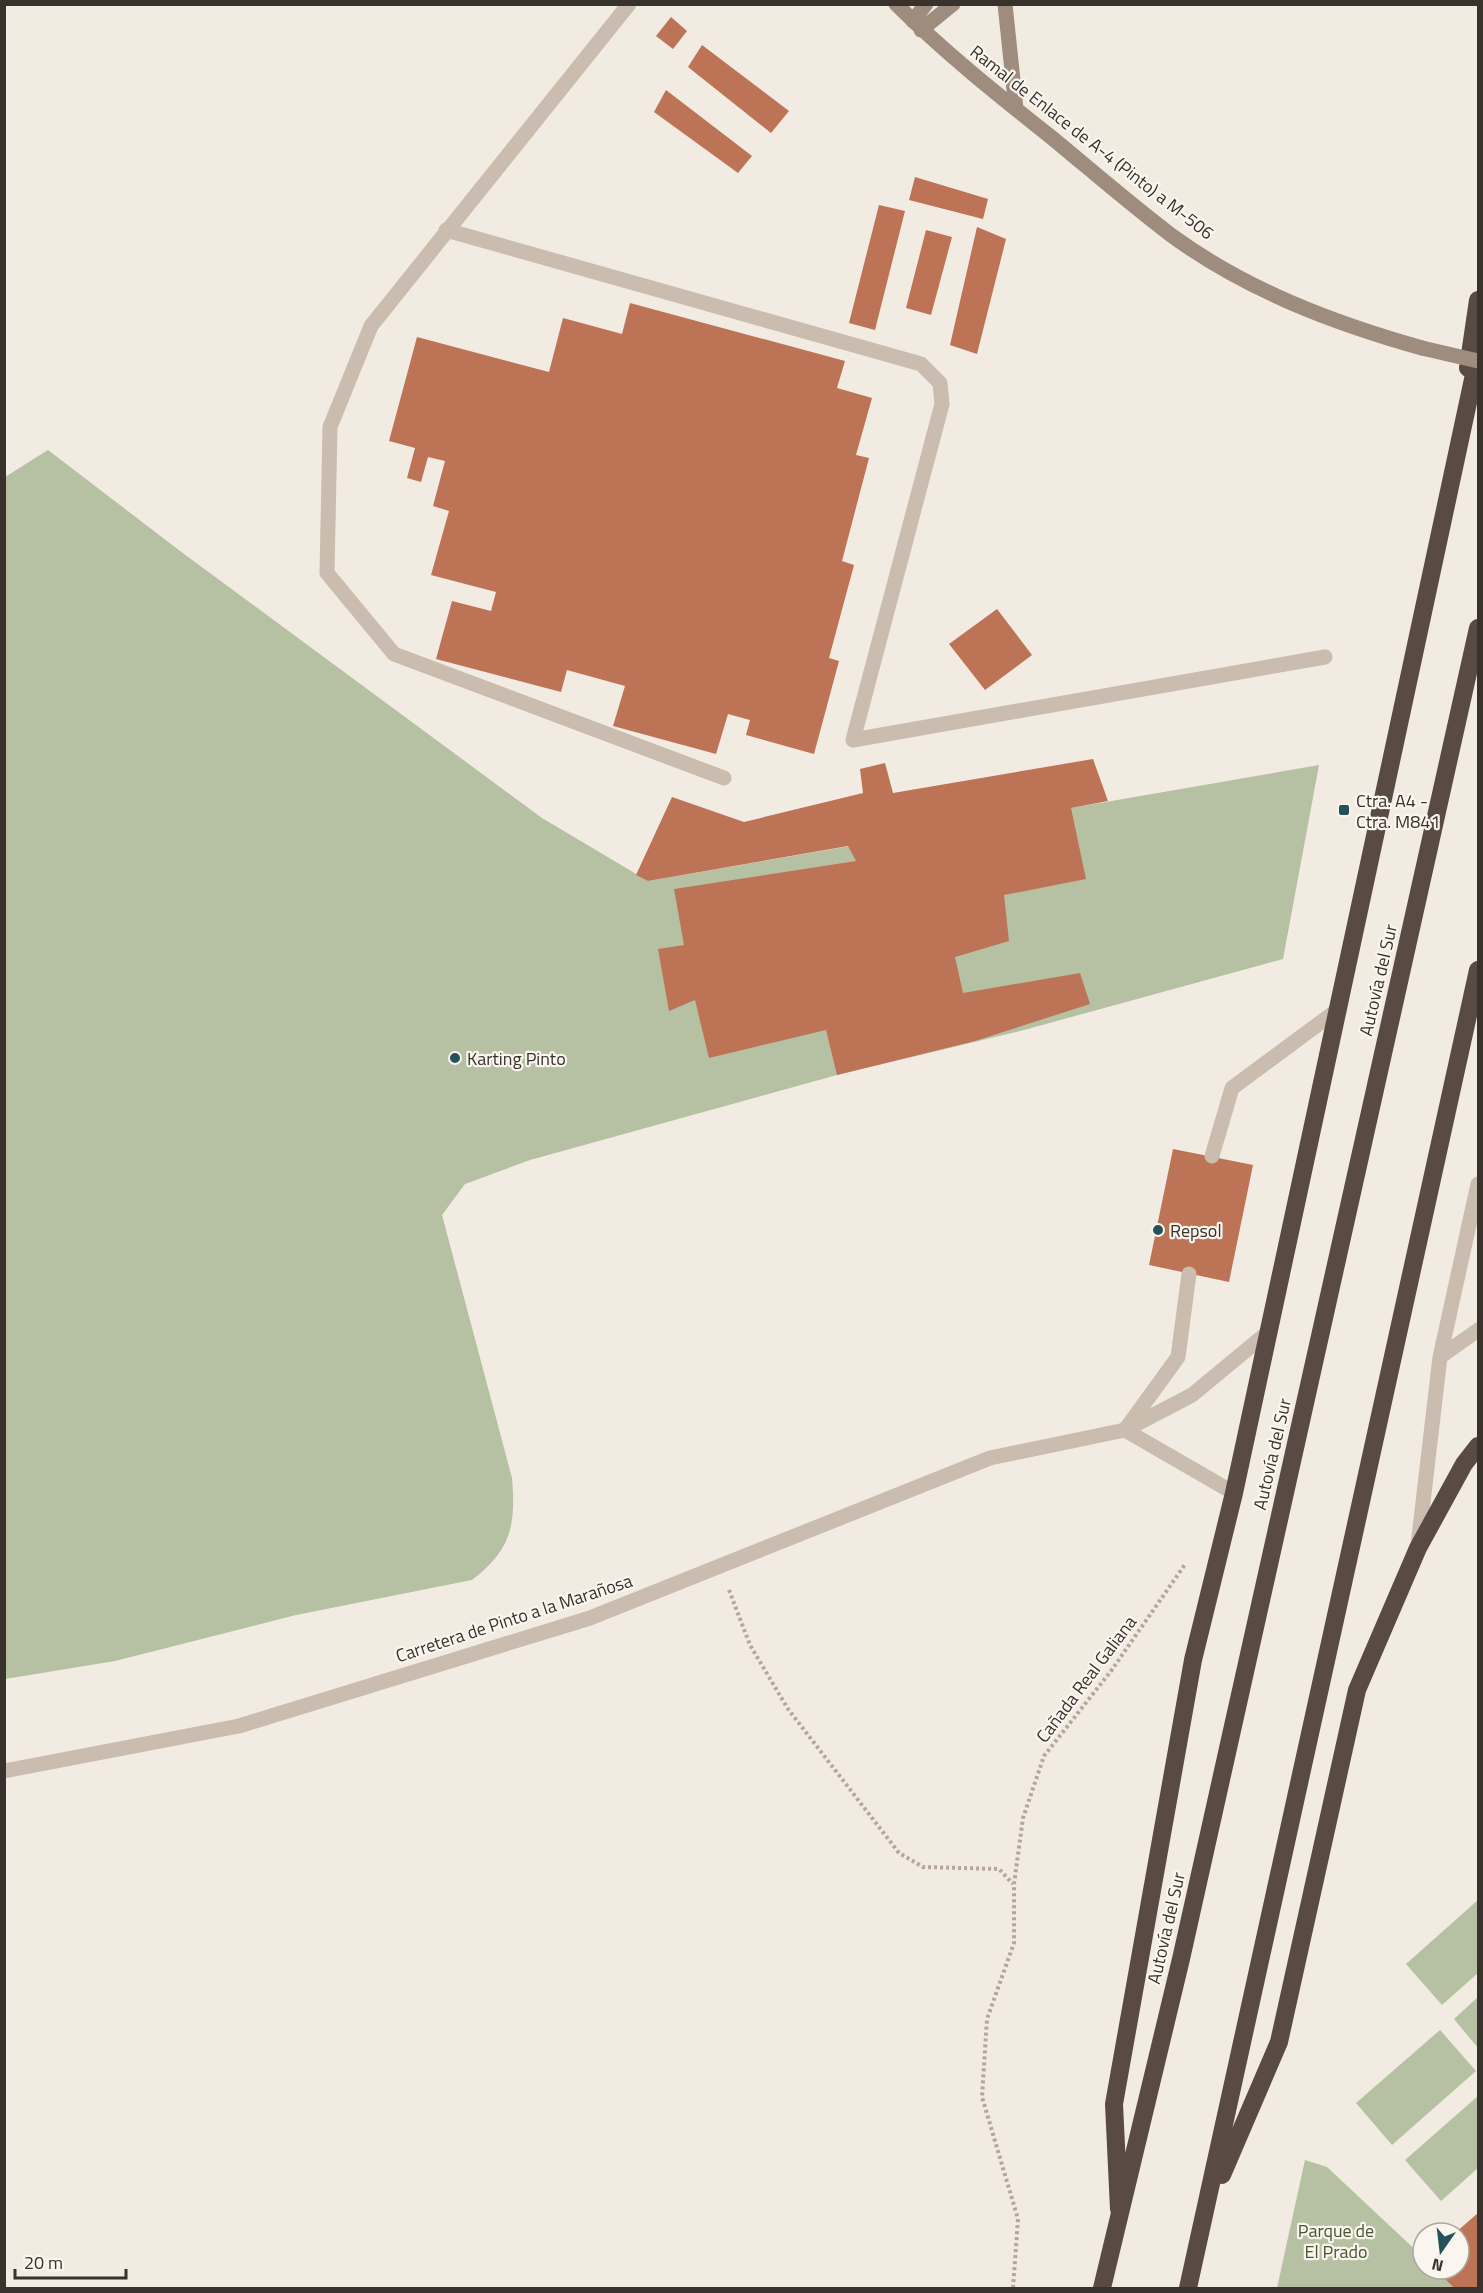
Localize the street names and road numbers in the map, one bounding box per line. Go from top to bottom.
street label: Ramal de Enlace de A-4 (Pinto) a M-506 [964,38,1220,246]
street label: Autovía del Sur [1352,922,1404,1038]
street label: Autovía del Sur [1246,1396,1298,1512]
street label: Carretera de Pinto a la Marañosa [392,1567,636,1669]
street label: Cañada Real Galiana [1029,1610,1143,1748]
street label: Autovía del Sur [1140,1870,1192,1986]

